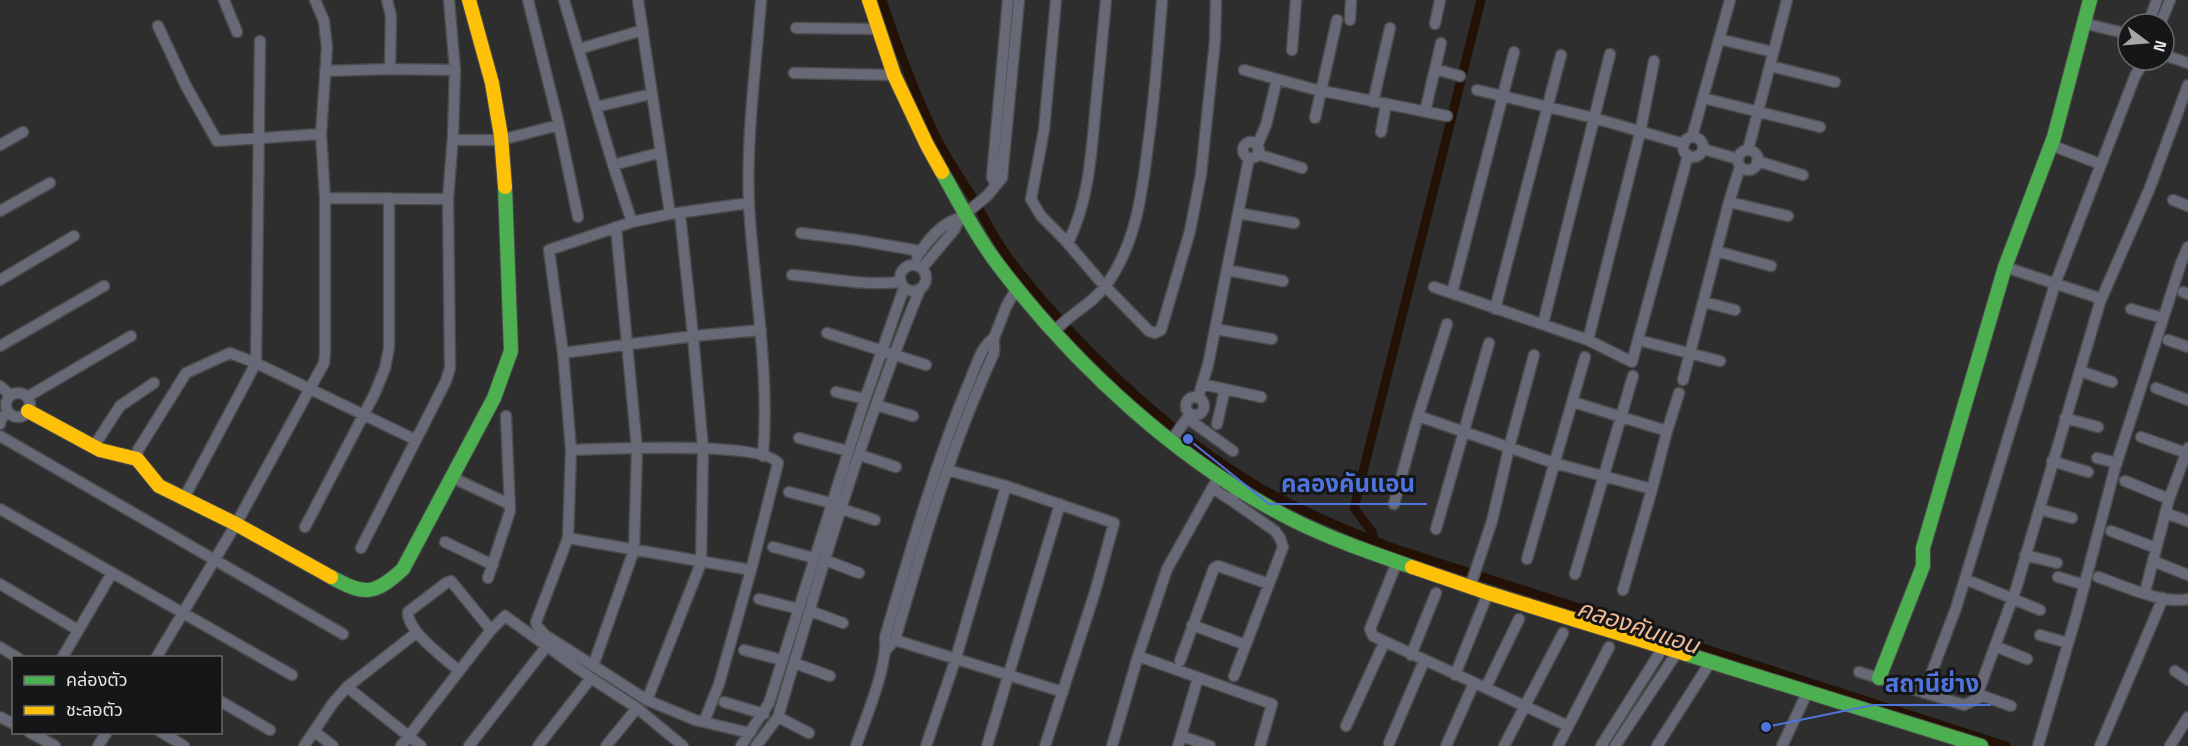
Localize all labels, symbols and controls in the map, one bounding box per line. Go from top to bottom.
north arrow [2116,12,2176,72]
text: N [2147,37,2173,55]
callout: คลองคันแอน [1269,462,1427,504]
text: คลองคันแอน [1281,465,1415,501]
water label: คลองคันแอน [1573,589,1705,663]
legend [12,656,222,734]
callout: สถานีย่าง [1873,663,1991,705]
text: สถานีย่าง [1885,665,1979,701]
text: คล่องตัว [66,666,128,693]
text: ชะลอตัว [66,696,123,723]

